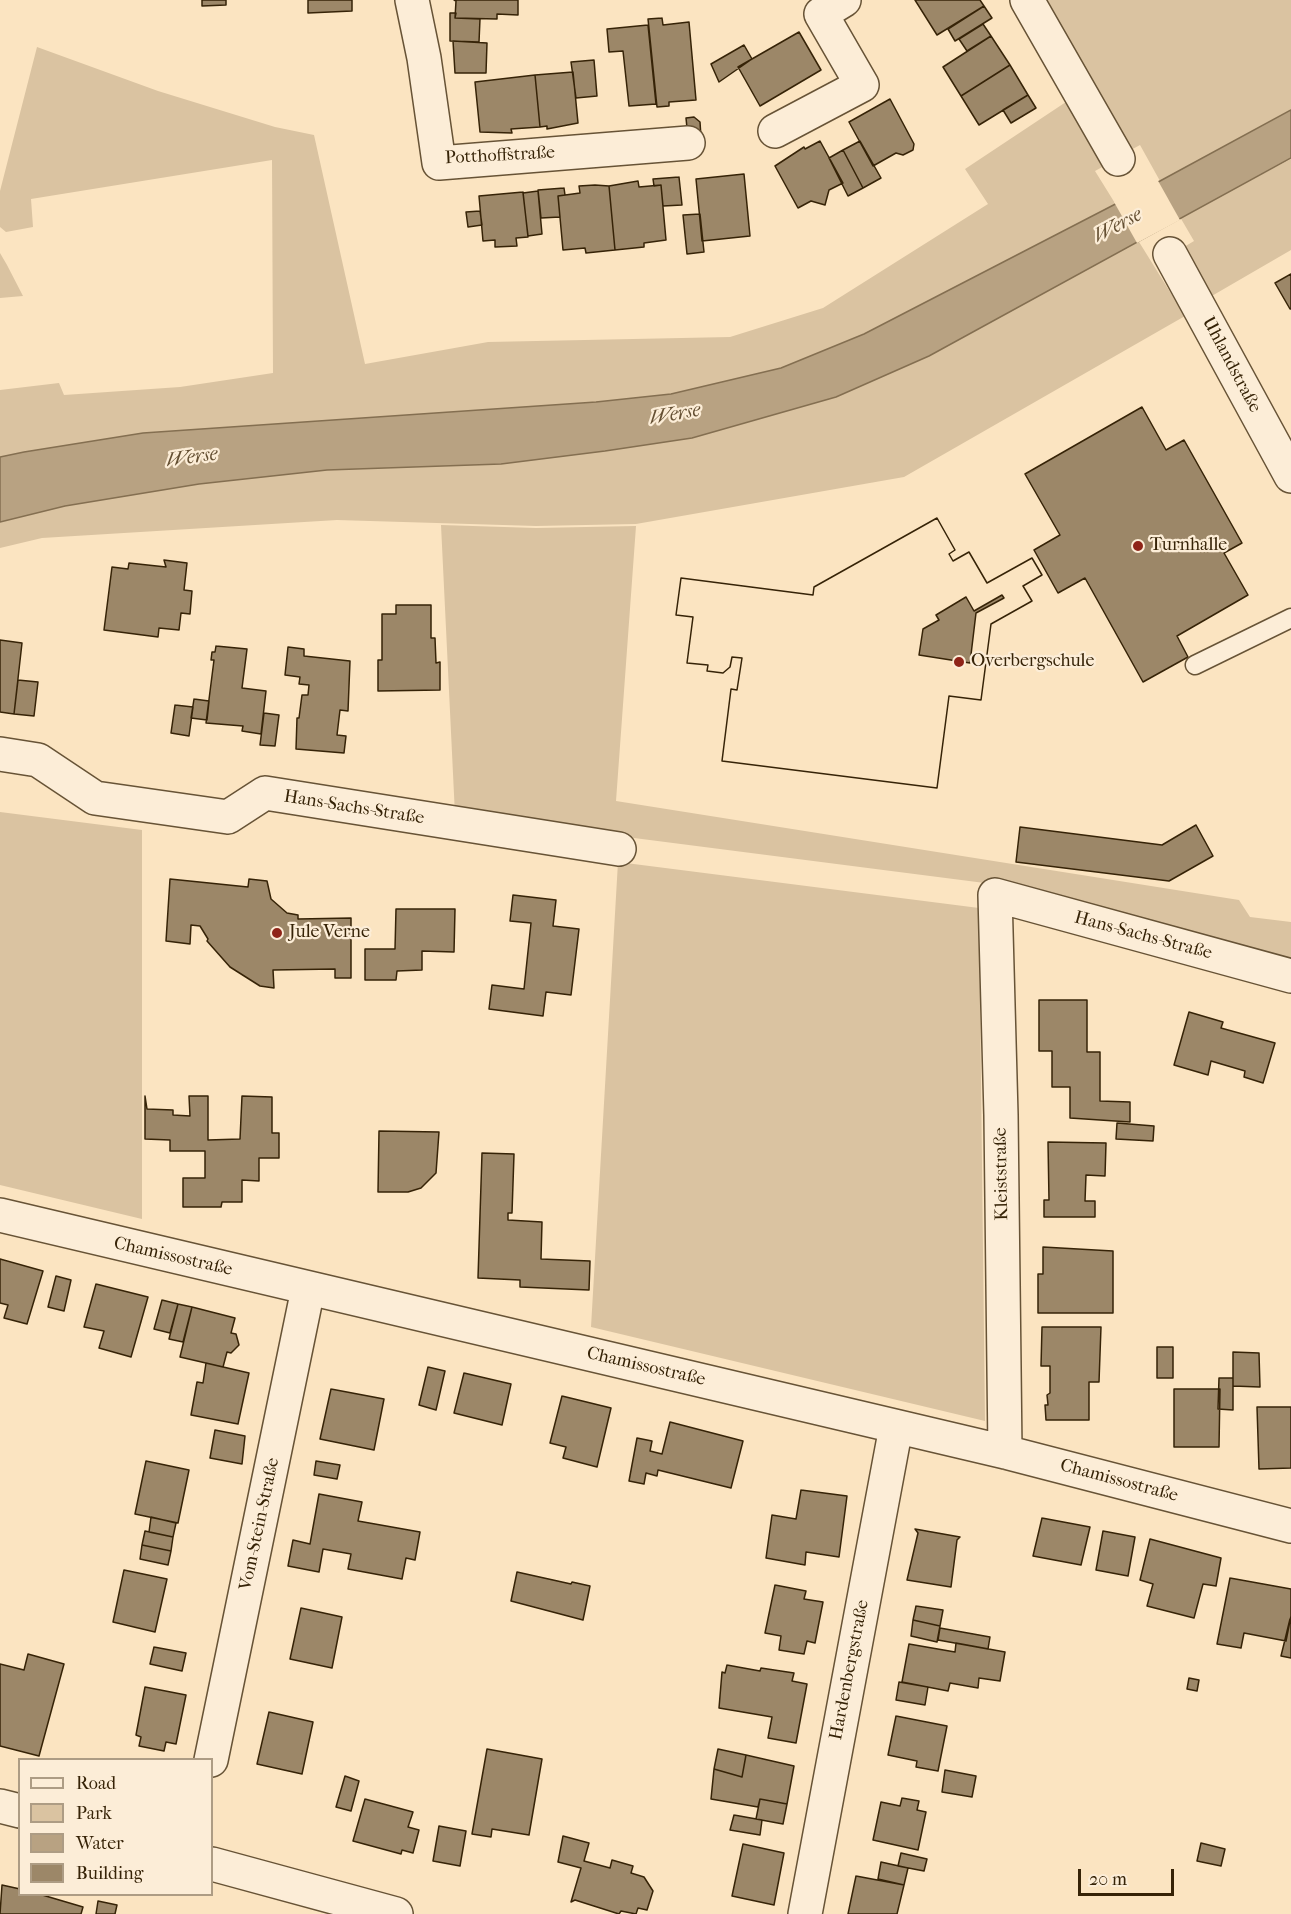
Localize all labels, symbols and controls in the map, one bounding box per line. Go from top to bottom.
street label: Potthoffstraße [445,142,555,170]
water label: Werse [1090,203,1146,249]
street label: Uhlandstraße [1197,313,1265,417]
water label: Werse [647,399,703,431]
water label: Werse [165,443,219,473]
place label: Turnhalle [1150,535,1227,557]
marker: Turnhalle [1131,539,1145,553]
place label: Overbergschule [971,651,1094,673]
marker: Overbergschule [952,655,966,669]
street label: Hans-Sachs-Straße [282,786,426,830]
street label: Hans-Sachs-Straße [1072,907,1214,965]
place label: Jule Verne [289,922,370,944]
marker: Jule Verne [270,926,284,940]
street label: Kleiststraße [990,1127,1014,1221]
street label: Chamissostraße [112,1233,234,1281]
street label: Chamissostraße [585,1343,707,1391]
street label: Chamissostraße [1058,1455,1180,1507]
street label: Vom-Stein-Straße [235,1456,285,1592]
street label: Hardenbergstraße [826,1598,874,1742]
legend [18,1758,213,1896]
text: Road [76,1773,116,1794]
text: Park [76,1803,112,1824]
text: Water [76,1833,124,1854]
scale bar [1081,1857,1177,1895]
text: Building [76,1863,143,1884]
text: 20 m [1089,1869,1127,1890]

